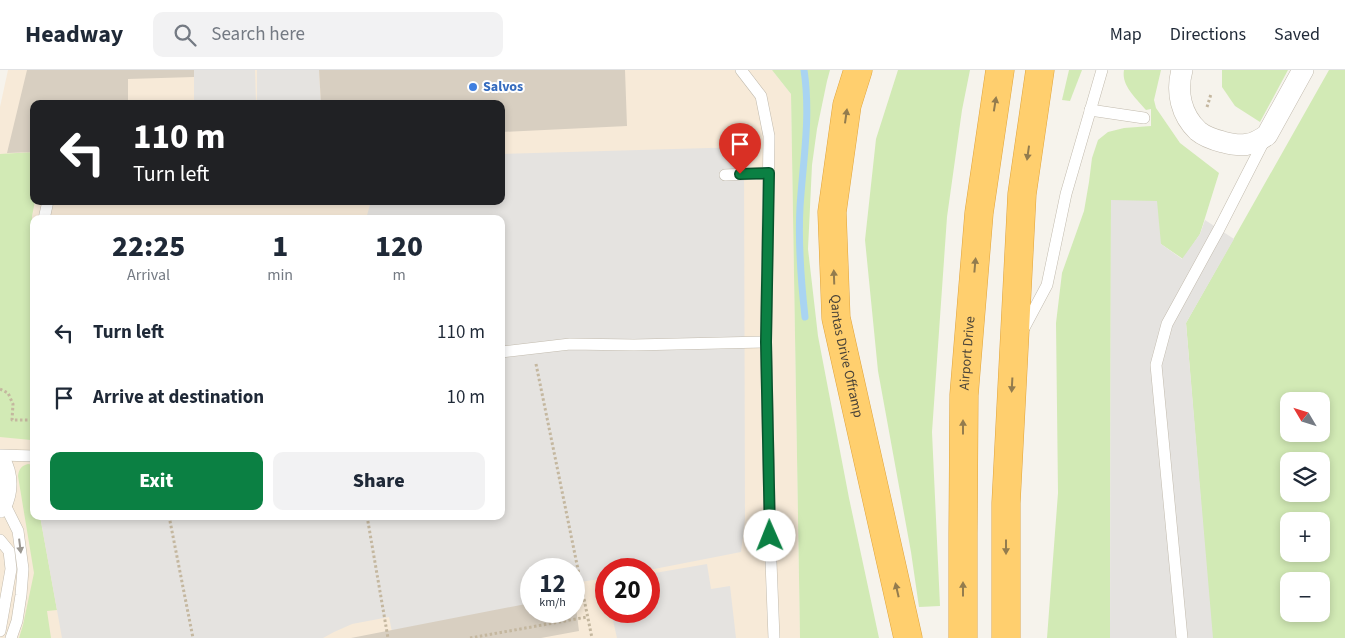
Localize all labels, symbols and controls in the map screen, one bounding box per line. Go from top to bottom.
search box [153,12,503,57]
text: Headway [25,17,123,52]
icon: search [171,21,199,49]
text: Search here [211,21,305,48]
text: Map [1110,22,1142,47]
text: Directions [1170,22,1246,47]
text: Saved [1274,22,1320,47]
place label: Salvos [483,77,523,97]
marker: Salvos [467,81,479,93]
one-way arrow [992,95,1000,111]
one-way arrow [842,107,850,123]
text: 110 m [133,112,225,162]
icon: left [50,120,115,185]
pin [719,123,761,174]
icon: arrive [726,130,754,158]
one-way arrow [1024,145,1032,161]
text: Turn left [133,158,209,190]
text: 22:25 [112,225,185,268]
text: 1 [272,225,288,268]
text: 120 [375,225,423,268]
one-way arrow [971,256,979,272]
text: Arrival [127,264,170,286]
text: min [267,264,293,286]
text: m [392,264,406,286]
one-way arrow [830,269,838,285]
street label: Qantas Drive Offramp [825,294,868,420]
street label: Airport Drive [954,315,980,391]
icon: left [50,319,78,347]
text: Turn left [93,319,164,346]
text: 110 m [437,319,485,346]
one-way arrow [1007,377,1015,393]
icon: arrive [50,384,78,412]
text: Arrive at destination [93,384,264,411]
text: 10 m [447,384,485,411]
north arrow [1280,392,1330,442]
map controls [1280,392,1330,622]
one-way arrow [959,419,967,435]
button: Exit [50,452,263,510]
button: Share [273,452,485,510]
button: layers [1280,452,1330,502]
position arrow [743,509,795,561]
button: + [1280,512,1330,562]
one-way arrow [16,539,24,555]
one-way arrow [1002,539,1010,555]
speed limit sign: 20 [595,558,660,623]
text: 12 [539,566,566,602]
button: − [1280,572,1330,622]
one-way arrow [959,581,967,597]
one-way arrow [893,583,901,598]
text: km/h [539,594,566,611]

